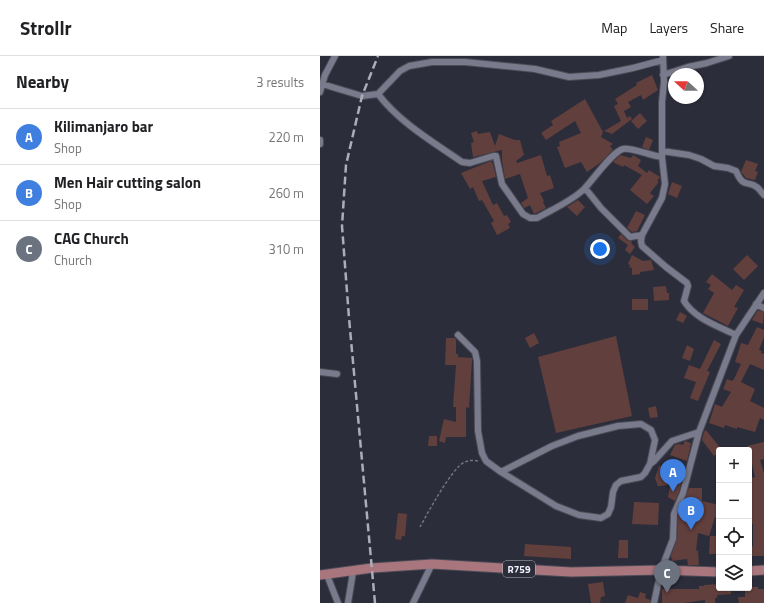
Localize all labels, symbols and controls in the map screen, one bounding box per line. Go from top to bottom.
text: Strollr [20,13,72,42]
text: Map [601,17,627,38]
text: Layers [649,17,688,38]
text: Share [710,17,744,38]
north arrow [668,68,704,104]
text: Nearby [16,69,69,95]
text: 3 results [256,72,304,92]
text: Kilimanjaro bar [54,115,153,138]
text: A [25,127,33,147]
text: 220 m [268,127,304,147]
text: Shop [54,138,82,158]
text: Men Hair cutting salon [54,171,201,194]
text: B [25,183,33,203]
text: 260 m [268,183,304,203]
text: Shop [54,194,82,214]
text: CAG Church [54,227,129,250]
text: C [25,239,33,259]
text: 310 m [268,239,304,259]
your location [590,239,610,259]
text: Church [54,250,92,270]
map controls [716,447,752,591]
button: + [716,447,752,483]
pin: A [660,459,686,492]
button: − [716,483,752,519]
pin: B [678,497,704,530]
button: locate [716,519,752,555]
button: layers [716,555,752,591]
pin: C [654,560,680,593]
road number: R759 [503,561,535,577]

